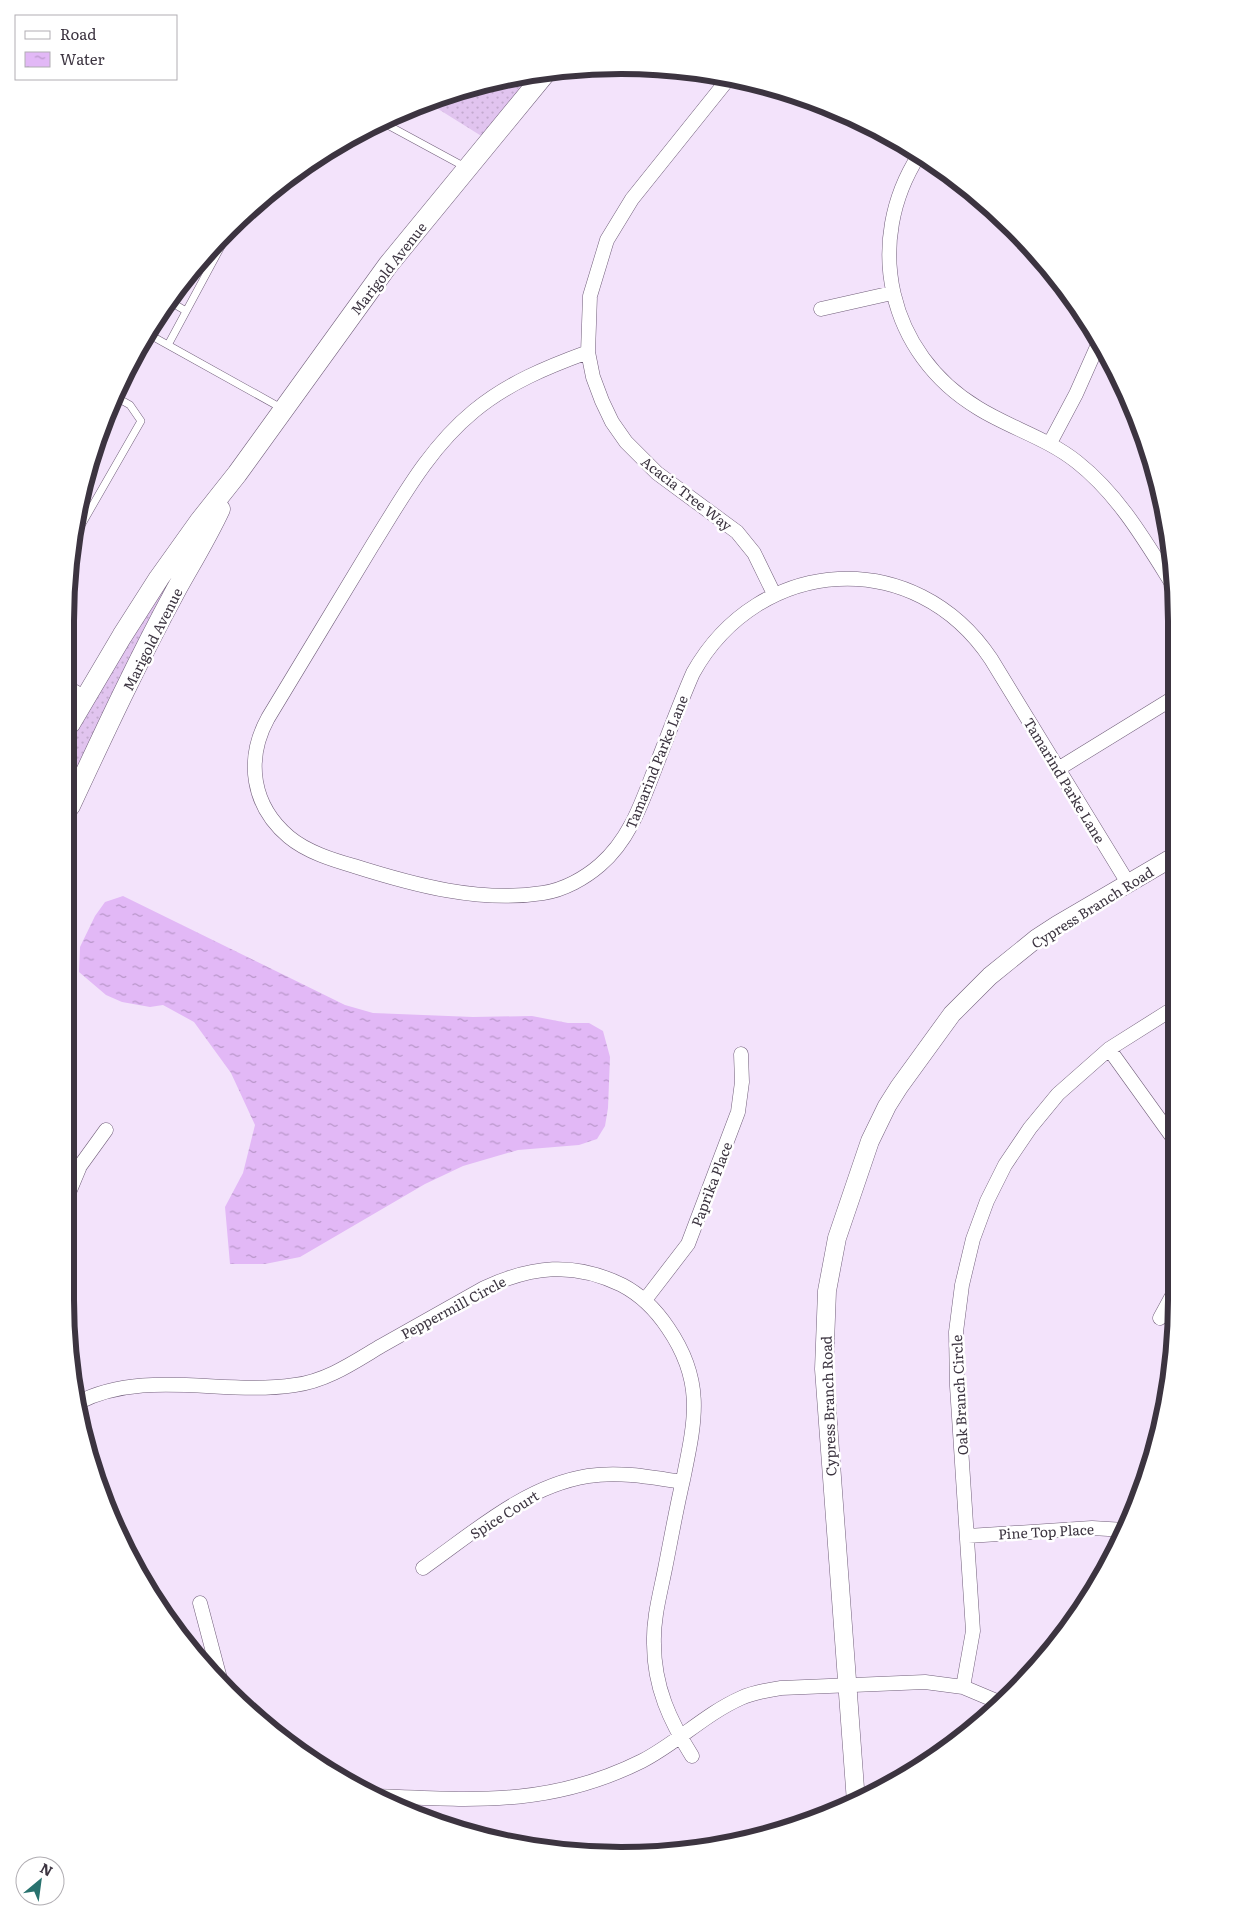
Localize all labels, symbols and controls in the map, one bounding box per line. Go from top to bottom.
legend [15,15,178,80]
text: Road [60,22,96,45]
text: Water [60,47,105,70]
street label: Marigold Avenue [345,217,431,319]
street label: Acacia Tree Way [637,451,737,535]
street label: Marigold Avenue [117,584,187,694]
street label: Tamarind Parke Lane [620,692,692,832]
street label: Tamarind Parke Lane [1020,714,1110,846]
street label: Cypress Branch Road [1027,861,1157,953]
street label: Paprika Place [686,1139,736,1229]
street label: Peppermill Circle [397,1271,509,1343]
street label: Oak Branch Circle [946,1334,972,1456]
street label: Cypress Branch Road [816,1335,840,1477]
street label: Spice Court [466,1485,543,1543]
street label: Pine Top Place [998,1519,1094,1543]
north arrow [15,1856,65,1906]
text: N [37,1857,57,1880]

